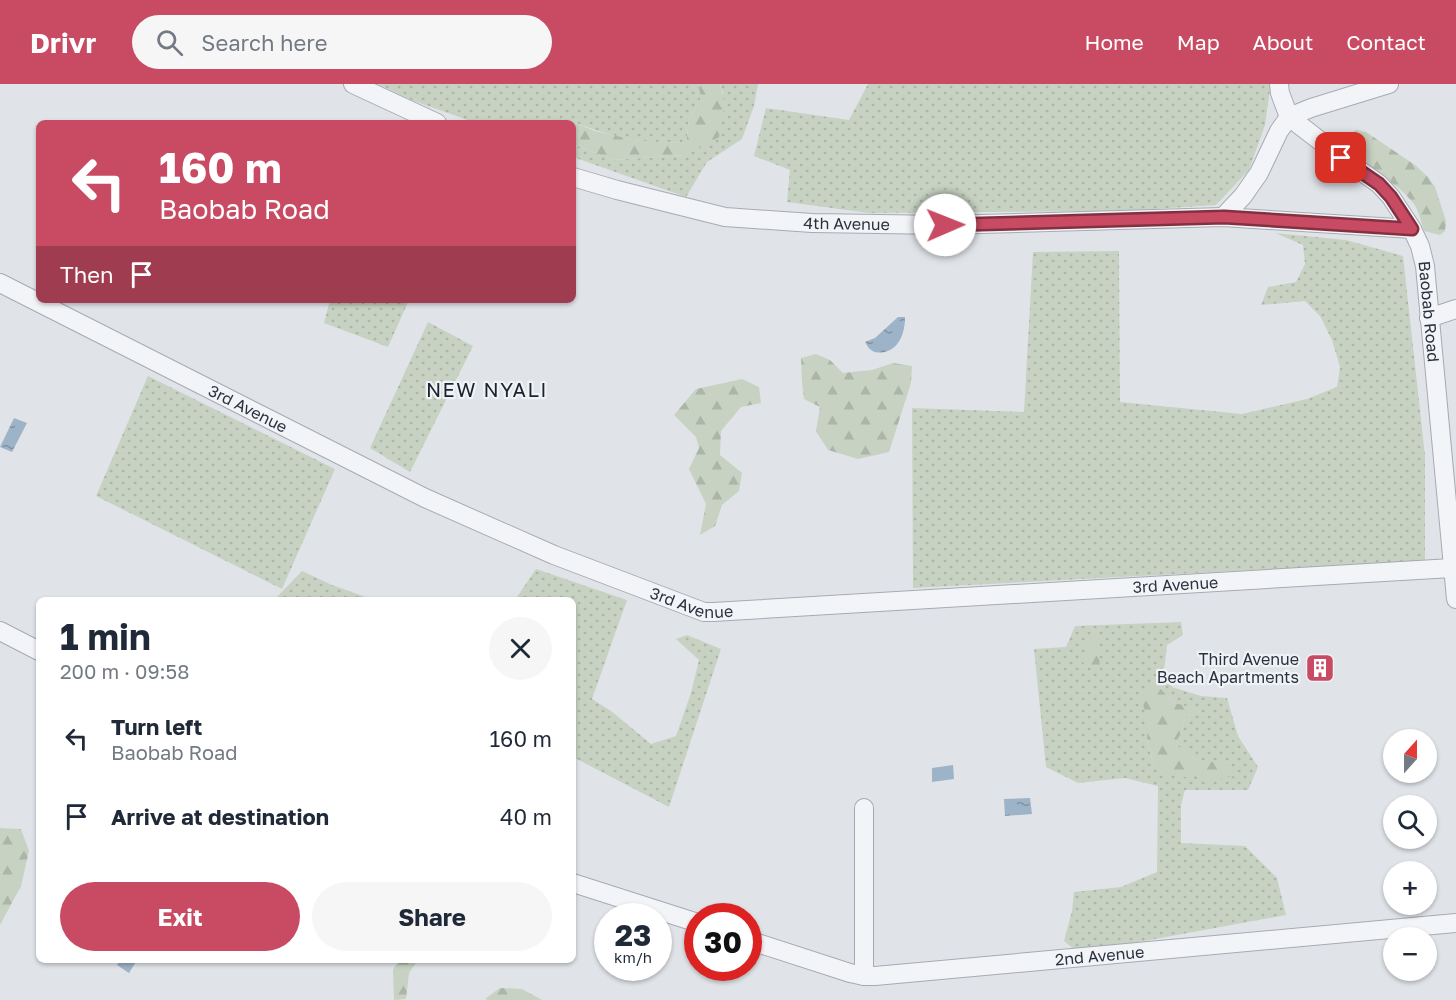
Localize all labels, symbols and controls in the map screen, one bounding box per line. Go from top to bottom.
search box [132,15,552,69]
text: Drivr [30,26,96,59]
icon: search [153,26,186,59]
text: Search here [201,29,327,56]
text: Home [1084,29,1144,55]
text: Map [1177,29,1220,55]
text: About [1253,29,1313,55]
text: Contact [1346,29,1426,55]
pin [1315,132,1366,183]
icon: arrive [1324,141,1357,174]
text: 160 m [159,142,282,192]
icon: left [60,144,138,222]
text: Baobab Road [159,193,330,225]
position arrow [913,193,977,257]
street label: 4th Avenue [803,212,890,234]
icon: arrive [125,258,158,291]
street label: Baobab Road [1415,260,1444,363]
text: Then [60,261,113,288]
district label: NEW NYALI [426,377,548,401]
street label: 3rd Avenue [205,380,291,437]
street label: 3rd Avenue [1132,572,1219,597]
street label: 3rd Avenue [647,583,734,622]
text: 1 min [60,615,151,658]
button: close [489,617,552,680]
place label: Third Avenue Beach Apartments [1157,649,1299,687]
building icon: Third Avenue Beach Apartments [1304,652,1336,684]
text: 200 m · 09:58 [60,659,189,683]
text: Turn left [111,713,202,740]
icon: left [60,722,93,755]
text: 160 m [489,725,552,752]
north arrow [1383,729,1437,783]
map controls [1383,729,1437,981]
text: Baobab Road [111,740,238,764]
button: search [1383,795,1437,849]
icon: arrive [60,800,93,833]
text: Arrive at destination [111,803,329,830]
text: 40 m [500,803,552,830]
button: + [1383,861,1437,915]
button: Exit [60,882,300,951]
button: Share [312,882,552,951]
speed limit sign: 30 [684,903,762,981]
text: 23 [615,917,651,953]
button: − [1383,927,1437,981]
street label: 2nd Avenue [1054,941,1145,970]
text: km/h [614,948,652,966]

